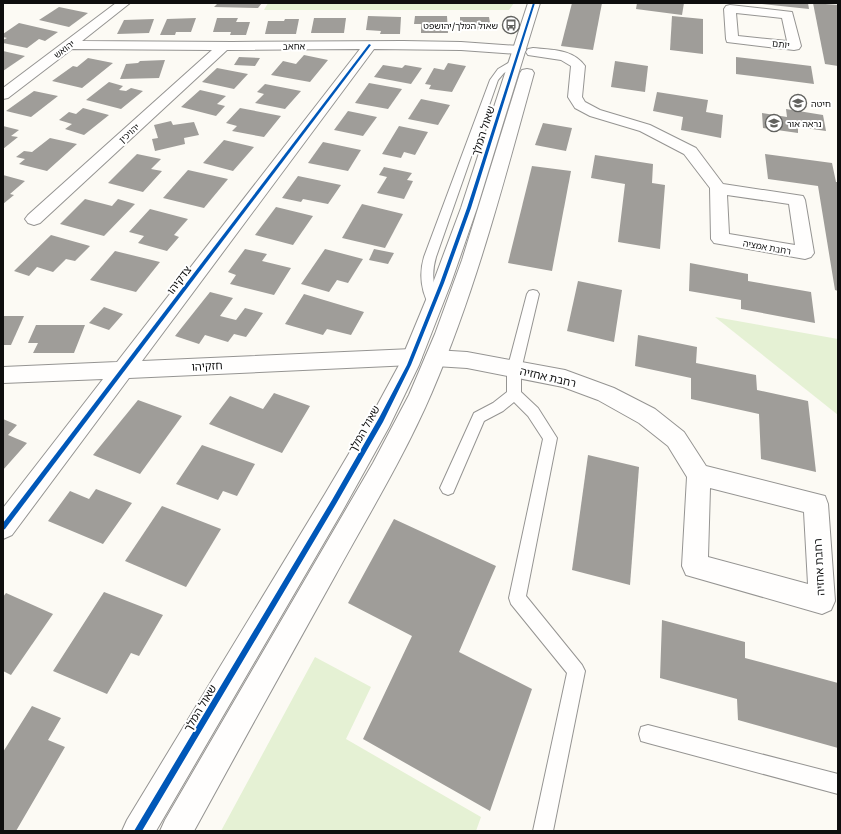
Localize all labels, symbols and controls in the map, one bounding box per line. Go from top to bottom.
bus stop icon: שאול המלך/יהושפט [501,15,521,35]
place label: שאול המלך/יהושפט [423,20,498,31]
street label: יהואש [52,38,76,60]
street label: יותם [772,38,790,50]
street label: אחאב [283,40,306,52]
school or university icon: חיטה [788,93,808,113]
place label: חיטה [811,98,831,109]
street label: שאול המלך [468,104,498,158]
school or university icon: נראה אור [764,113,784,133]
place label: נראה אור [787,118,822,129]
street label: יהויכין [117,121,141,145]
street label: רחבת אמציה [742,237,792,257]
street label: צדקיהו [164,263,194,297]
street label: חזקיהו [191,358,223,374]
street label: רחבת אחזיה [519,364,577,390]
street label: שאול המלך [345,403,383,455]
street label: רחבת אחזיה [811,538,827,596]
street label: שאול המלך [181,682,219,734]

